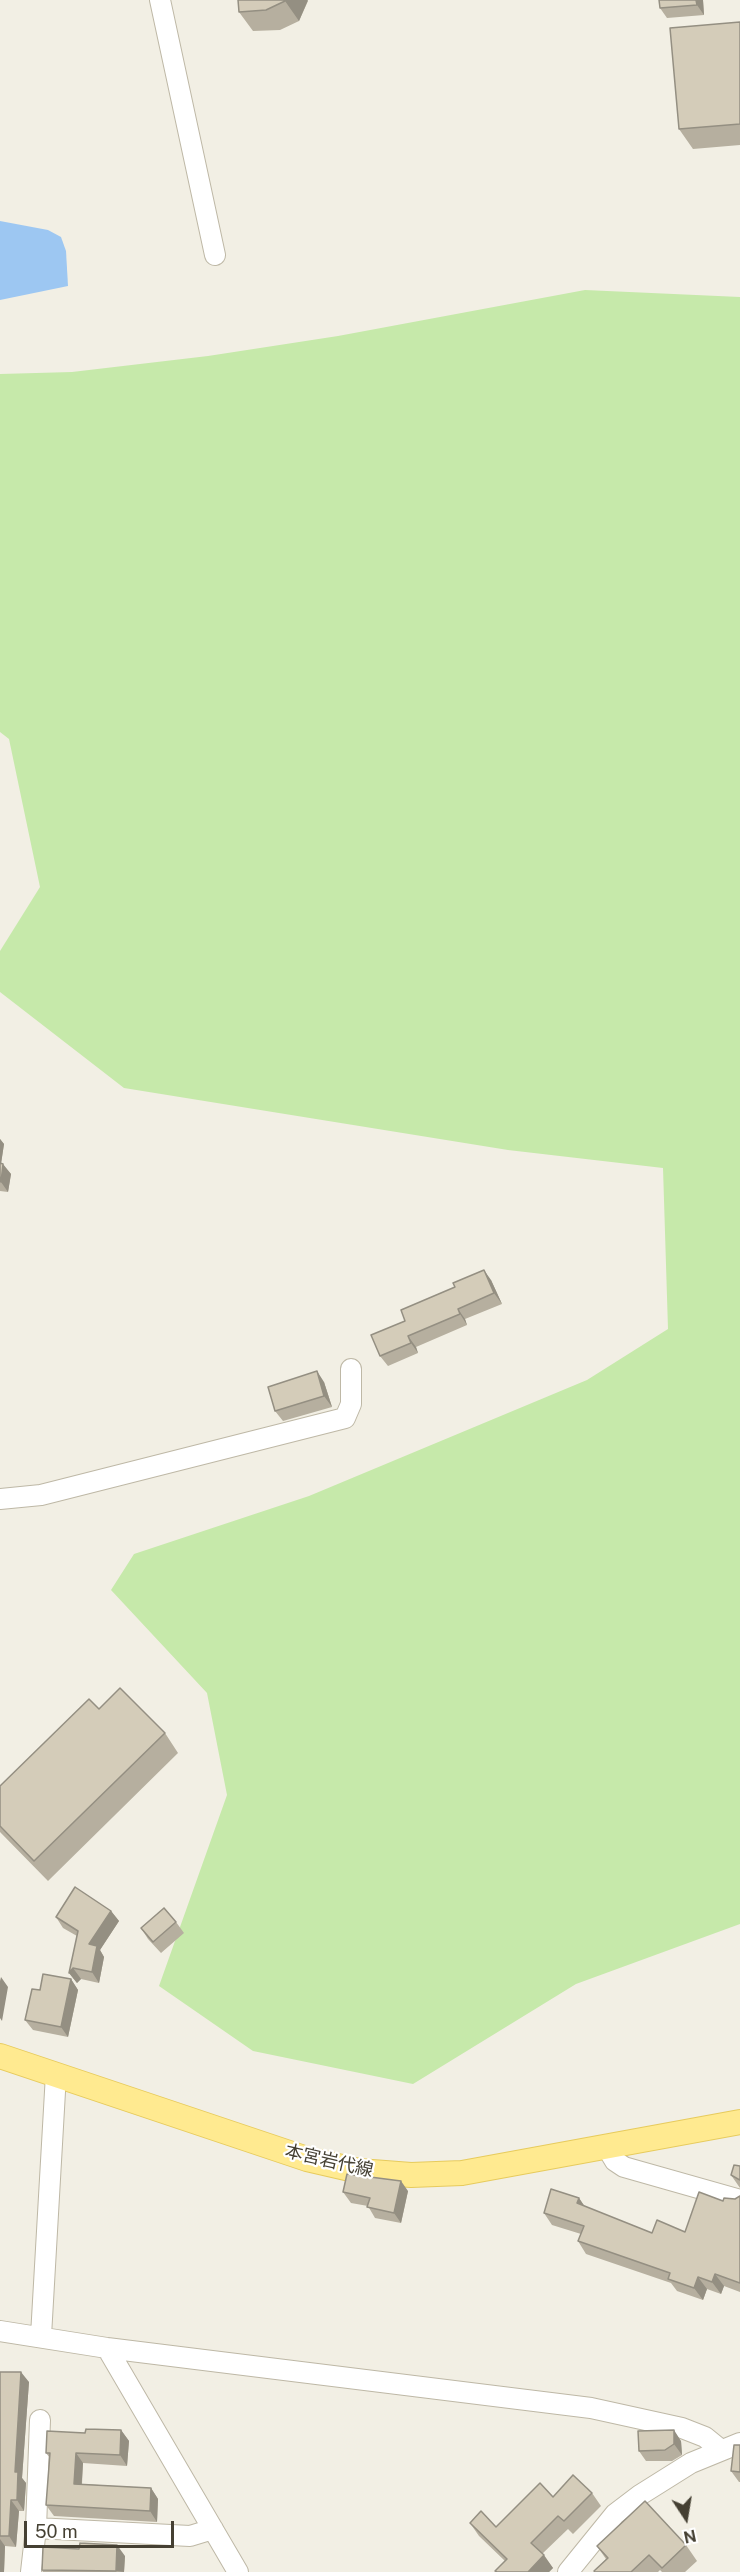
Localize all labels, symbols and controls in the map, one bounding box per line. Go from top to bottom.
street label: 本宮岩代線 [283,2140,375,2182]
north arrow [656,2488,716,2548]
scale bar [27,2509,177,2547]
text: 50 m [35,2521,78,2542]
text: N [682,2526,698,2547]

